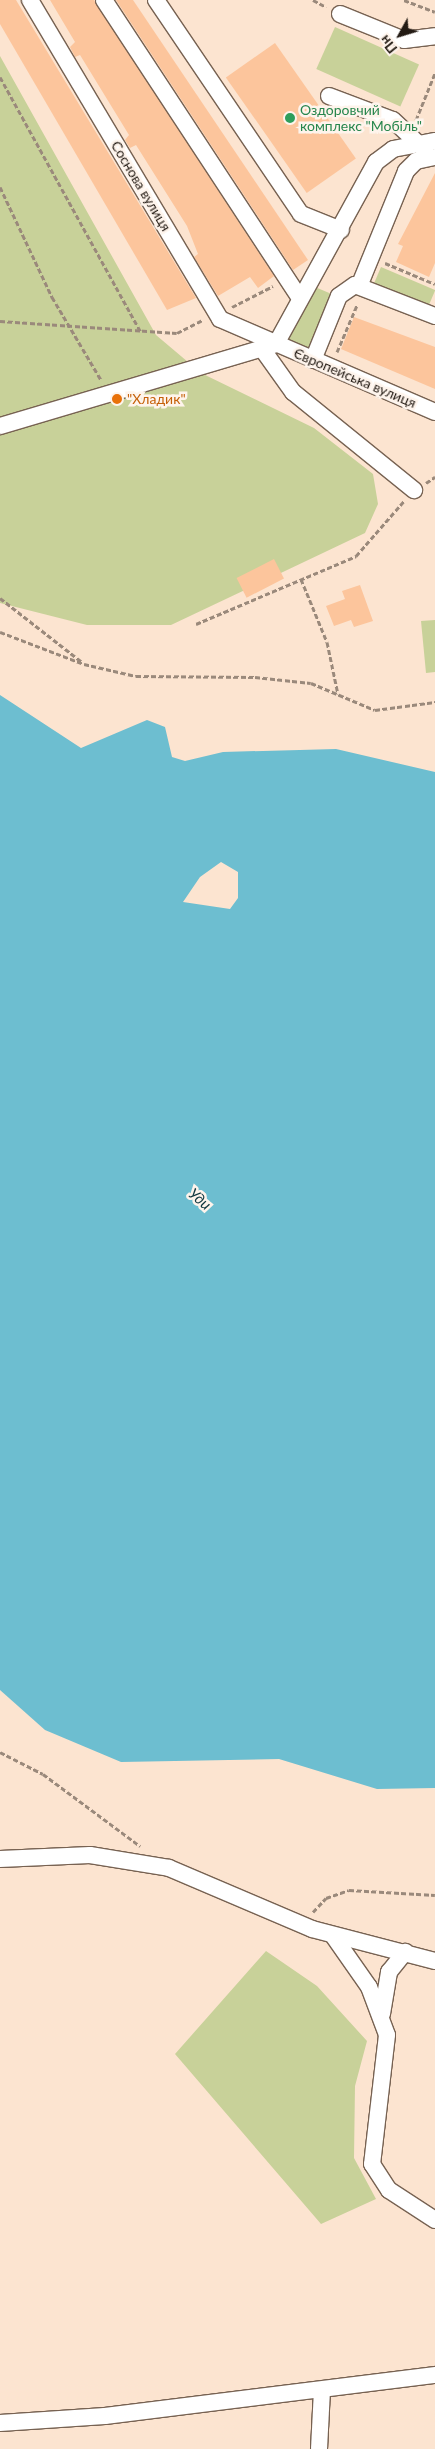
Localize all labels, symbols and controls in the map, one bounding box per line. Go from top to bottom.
north arrow [375,10,425,60]
text: Пн [376,32,400,57]
place label: Оздоровчий комплекс "Мобіль" [300,102,422,134]
marker: Оздоровчий комплекс "Мобіль" [284,112,296,124]
street label: Соснова вулиця [108,138,174,234]
street label: Європейська вулиця [291,345,419,411]
place label: "Хладик" [127,391,186,407]
marker: "Хладик" [111,393,123,405]
water label: Уди [185,1184,215,1214]

